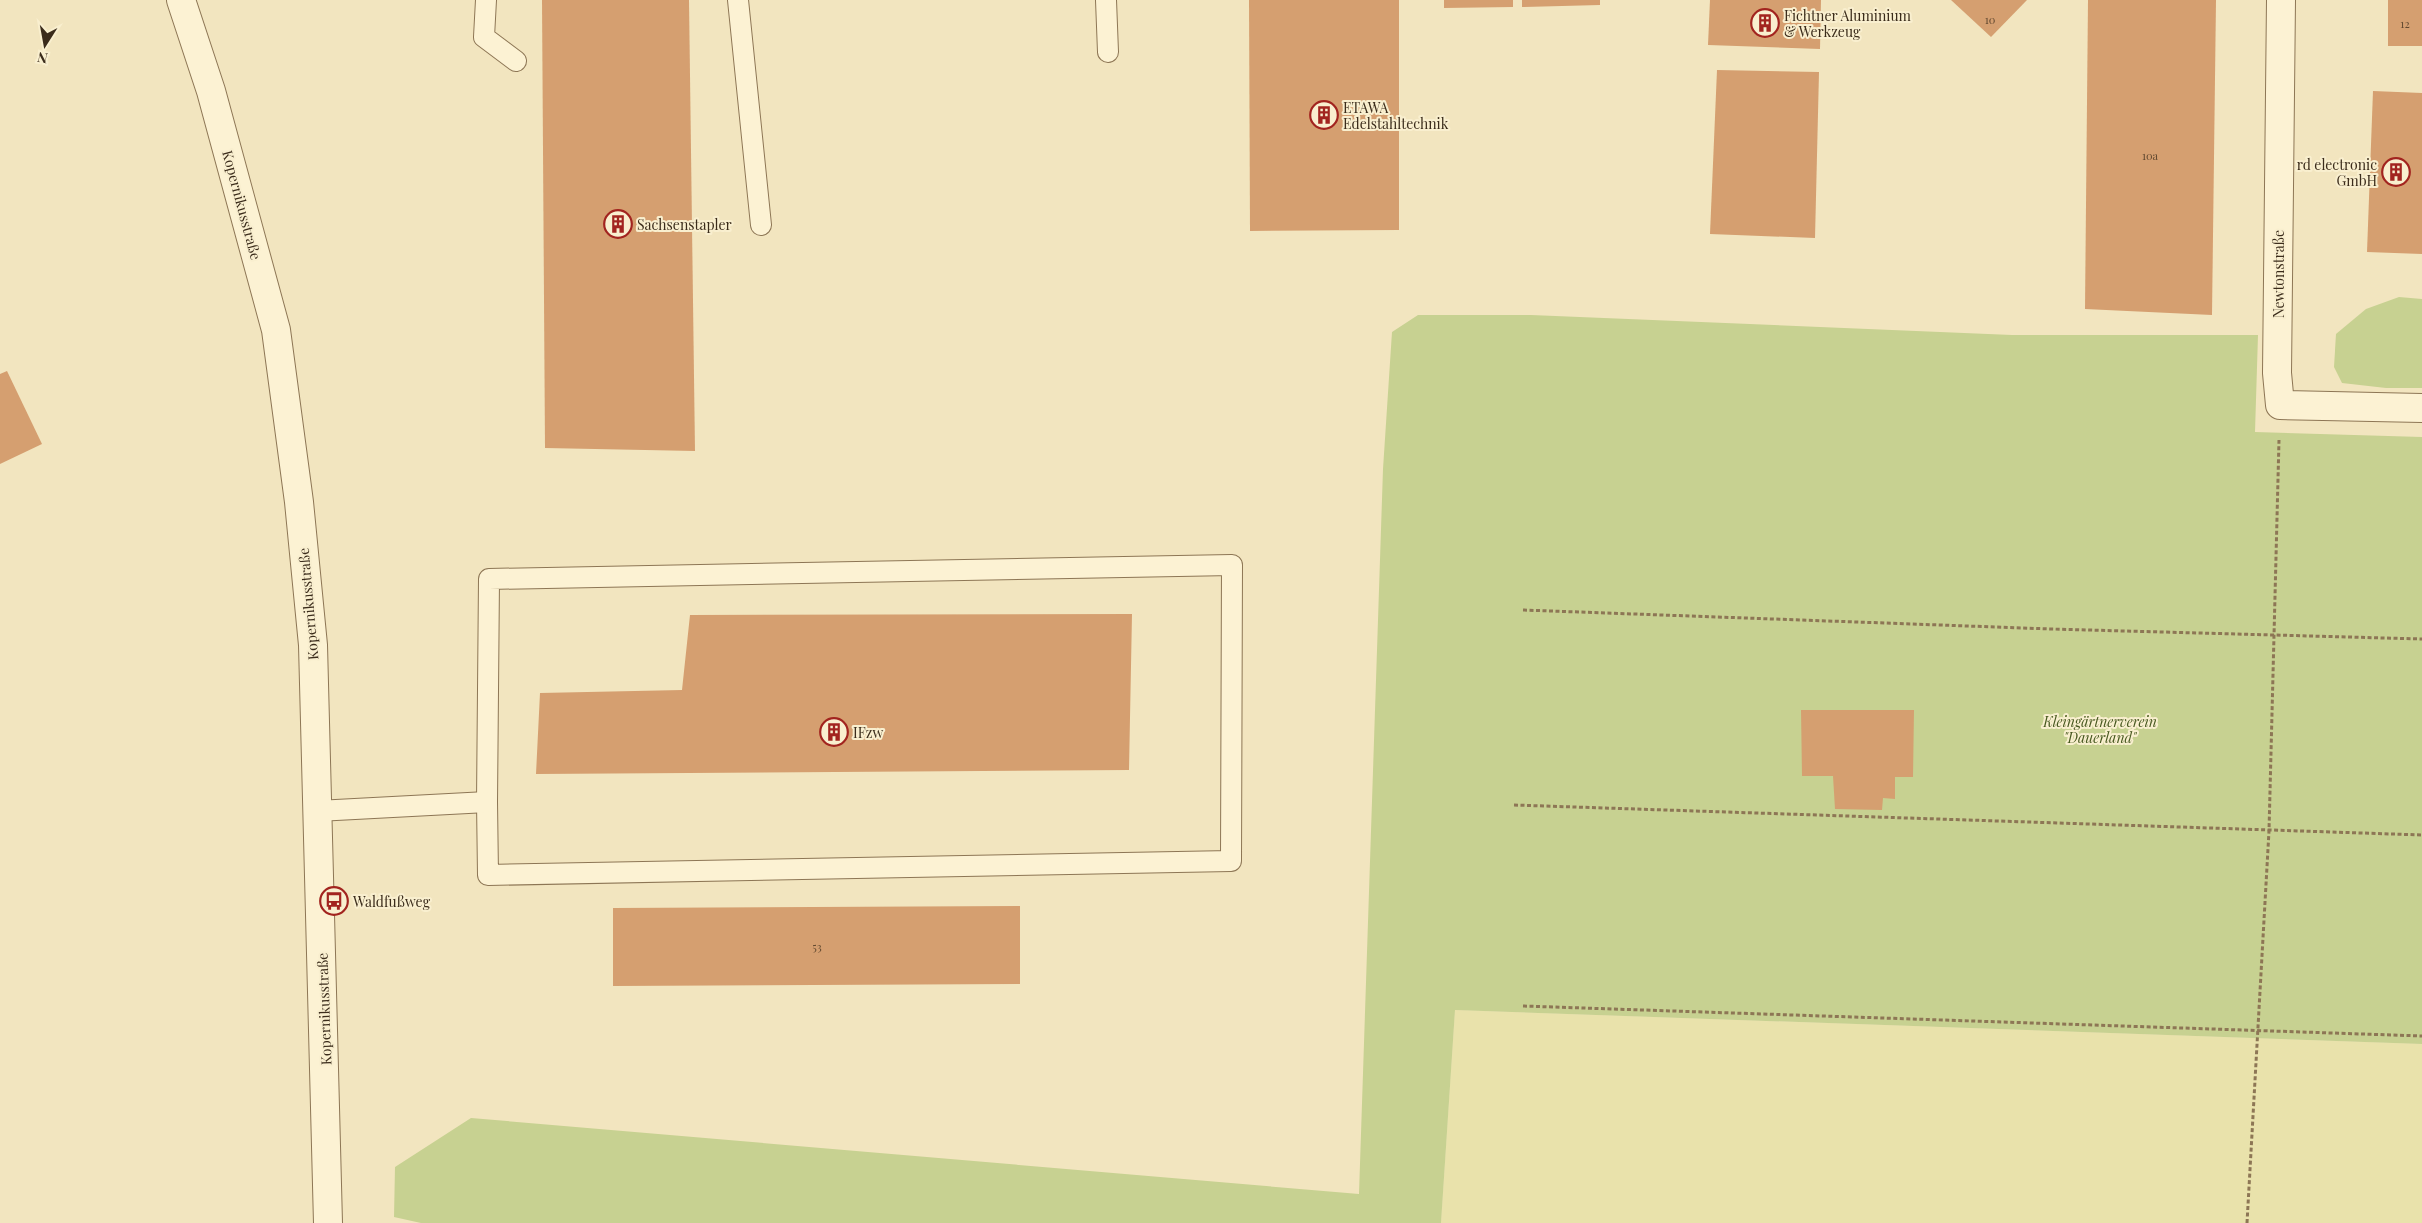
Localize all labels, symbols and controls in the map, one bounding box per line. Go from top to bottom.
place label: Fichtner Aluminium & Werkzeug [1784,6,1912,41]
building icon: Fichtner Aluminium & Werkzeug [1750,8,1780,38]
house number: 10 [1985,12,1996,27]
house number: 12 [2400,16,2410,31]
north arrow [20,20,70,70]
text: N [36,48,49,69]
place label: ETAWA Edelstahltechnik [1343,98,1449,133]
building icon: ETAWA Edelstahltechnik [1309,100,1339,130]
street label: Kopernikusstraße [218,148,266,262]
house number: 10a [2142,148,2159,163]
place label: rd electronic GmbH [2297,155,2377,190]
building icon: rd electronic GmbH [2381,157,2411,187]
building icon: Sachsenstapler [603,209,633,239]
place label: Sachsenstapler [637,215,733,234]
street label: Newtonstraße [2269,230,2288,318]
street label: Kopernikusstraße [294,547,322,661]
park label: Kleingärtnerverein "Dauerland" [2042,712,2157,747]
building icon: IFzw [819,717,849,747]
place label: IFzw [853,723,883,742]
bus stop icon: Waldfußweg [319,886,349,916]
place label: Waldfußweg [352,892,431,911]
house number: 53 [812,939,822,954]
street label: Kopernikusstraße [313,952,335,1066]

